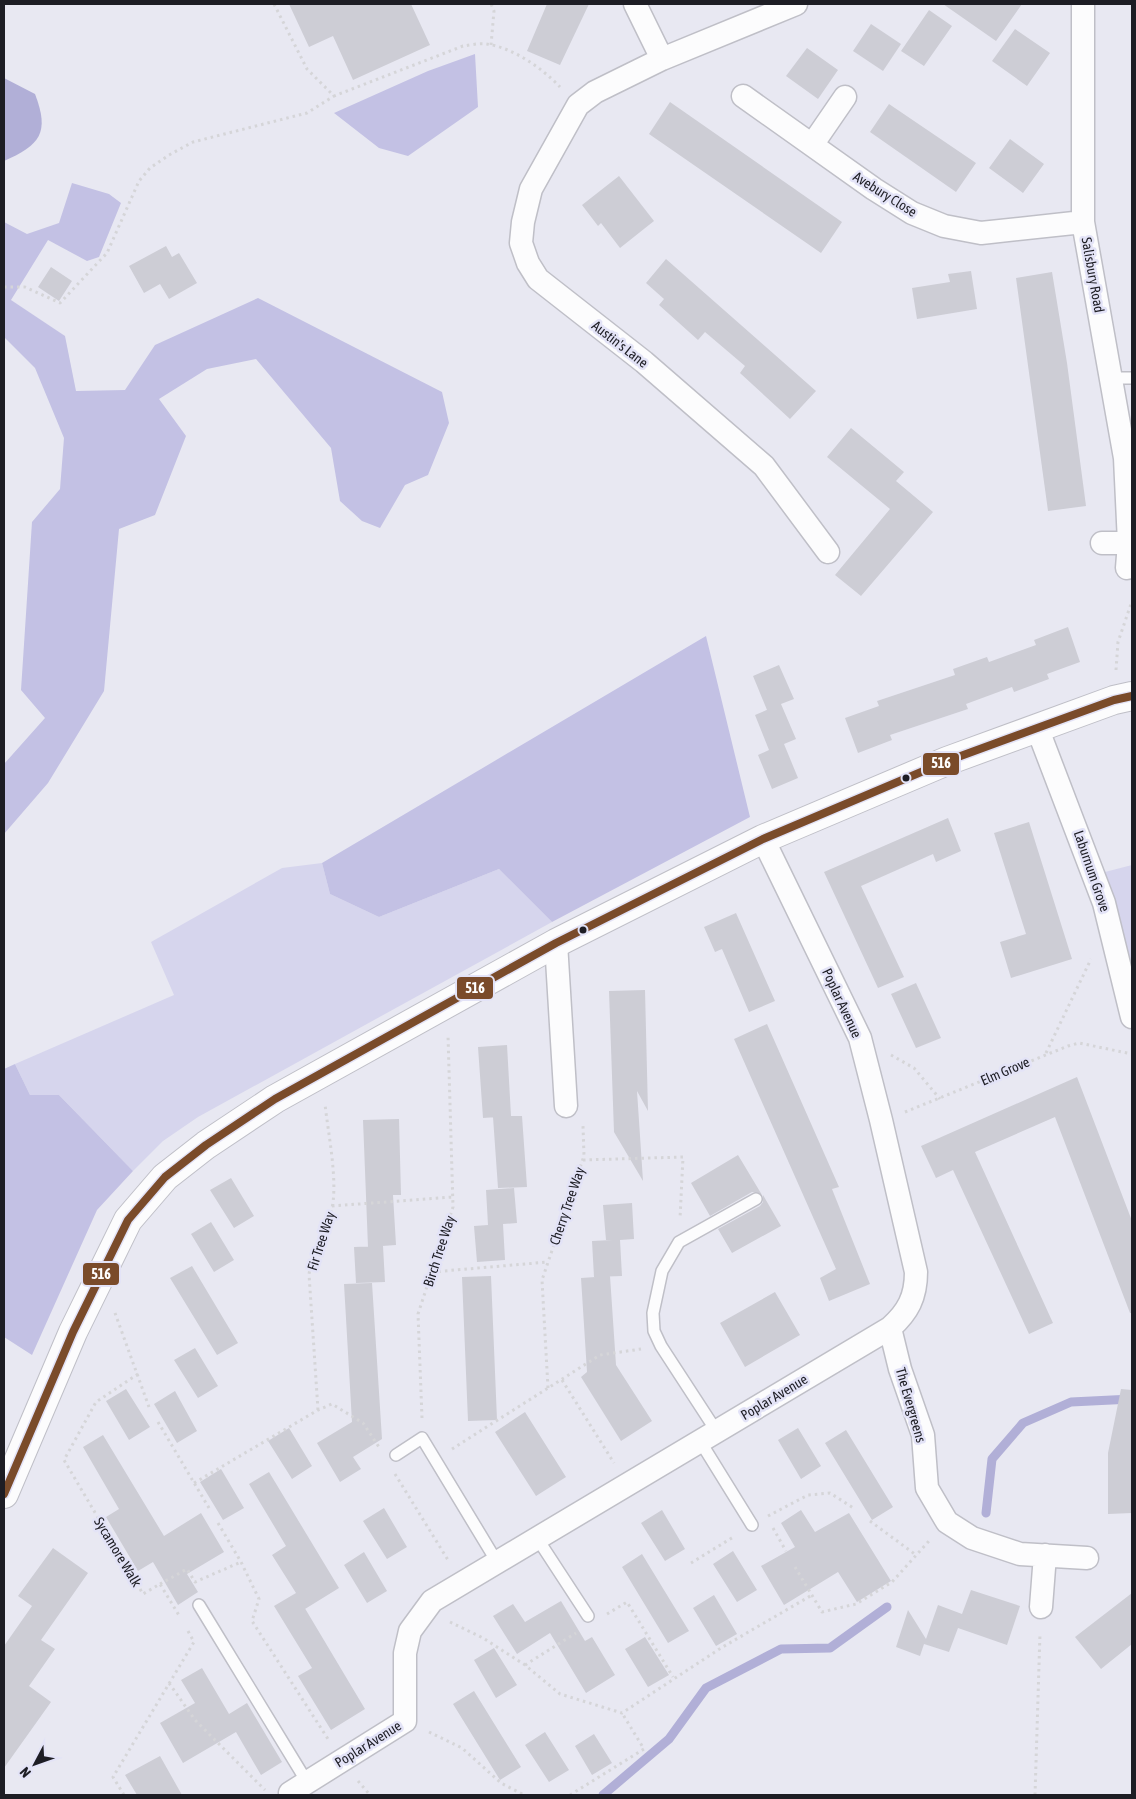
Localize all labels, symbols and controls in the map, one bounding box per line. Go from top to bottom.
street label: Avebury Close [850,168,920,220]
street label: Salisbury Road [1079,236,1107,314]
street label: Austin's Lane [589,317,651,371]
line badge: 516 [922,752,960,776]
text: 516 [931,755,951,771]
unlabelled marker [901,773,911,783]
street label: Laburnum Grove [1071,828,1113,914]
unlabelled marker [578,925,588,935]
street label: Poplar Avenue [819,966,865,1040]
line badge: 516 [456,976,494,1000]
text: 516 [465,980,485,996]
street label: Elm Grove [978,1054,1032,1088]
street label: Cherry Tree Way [546,1165,588,1247]
street label: Fir Tree Way [304,1209,338,1272]
street label: Birch Tree Way [420,1213,458,1289]
line badge: 516 [82,1262,120,1286]
text: 516 [91,1266,111,1282]
street label: The Evergreens [893,1366,929,1444]
street label: Poplar Avenue [738,1371,810,1423]
street label: Sycamore Walk [91,1514,145,1590]
street label: Poplar Avenue [332,1717,404,1771]
north arrow [10,1739,60,1789]
text: N [16,1764,34,1781]

